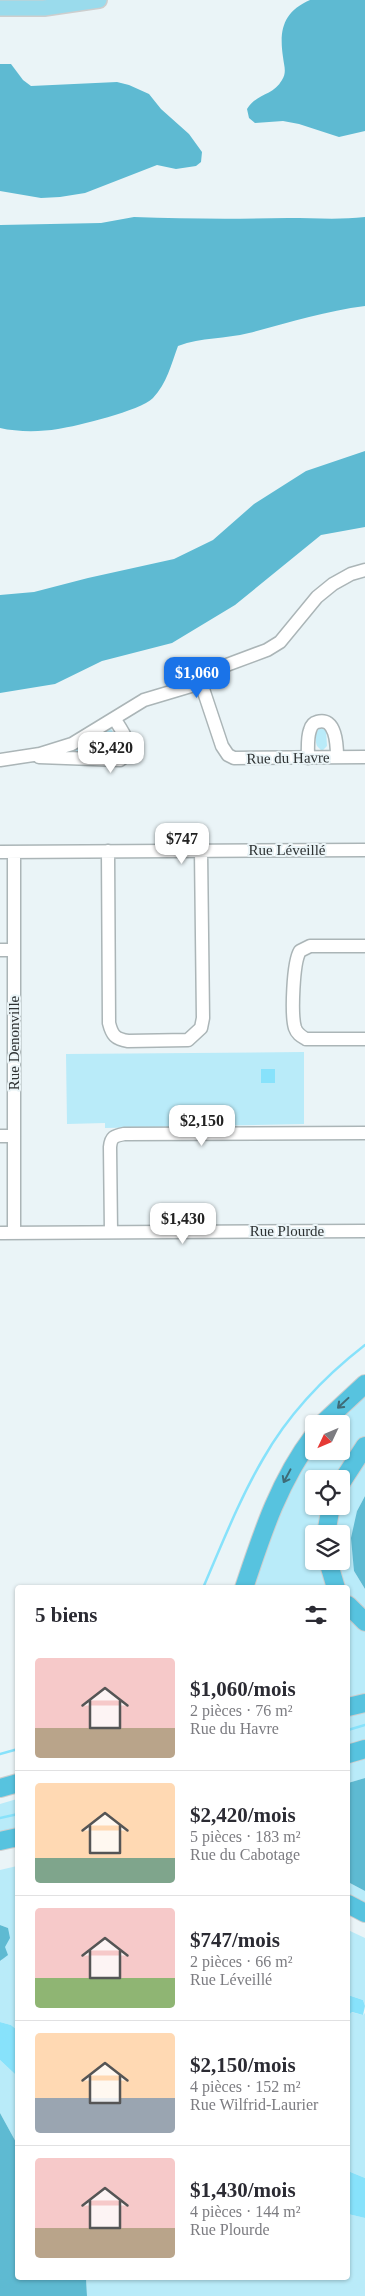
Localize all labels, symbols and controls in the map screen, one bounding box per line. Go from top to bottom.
pin: $1,060 [156,656,238,699]
text: $1,060 [175,664,219,681]
pin: $2,420 [70,732,152,774]
text: $2,420 [89,739,133,756]
street label: Rue du Havre [246,749,330,767]
pin: $747 [152,822,212,865]
text: $747 [166,830,198,847]
street label: Rue Léveillé [248,842,326,858]
street label: Rue Denonville [6,995,22,1090]
pin: $2,150 [161,1104,243,1147]
text: $2,150 [180,1112,224,1129]
pin: $1,430 [142,1202,224,1245]
text: $1,430 [161,1210,205,1227]
street label: Rue Plourde [250,1223,325,1239]
one-way arrow [337,1397,349,1409]
north arrow [305,1415,350,1460]
map controls [305,1415,350,1570]
one-way arrow [282,1469,292,1484]
button: locate [305,1470,350,1515]
button: layers [305,1525,350,1570]
icon: filters [302,1601,330,1629]
text: 5 biens [35,1603,97,1627]
text: $1,060/mois [190,1677,296,1701]
icon: home [75,1678,135,1738]
text: 2 pièces · 76 m² [190,1702,293,1719]
text: Rue du Havre [190,1720,279,1737]
icon: home [75,1803,135,1863]
text: $2,420/mois [190,1803,296,1827]
text: 5 pièces · 183 m² [190,1828,301,1845]
text: Rue du Cabotage [190,1846,300,1863]
icon: home [75,1928,135,1988]
text: $747/mois [190,1928,280,1952]
text: 2 pièces · 66 m² [190,1953,293,1970]
text: Rue Léveillé [190,1971,272,1988]
icon: home [75,2053,135,2113]
text: $2,150/mois [190,2053,296,2077]
text: 4 pièces · 152 m² [190,2078,301,2095]
text: Rue Wilfrid-Laurier [190,2096,318,2113]
icon: home [75,2178,135,2238]
text: $1,430/mois [190,2178,296,2202]
text: 4 pièces · 144 m² [190,2203,301,2220]
text: Rue Plourde [190,2221,270,2238]

